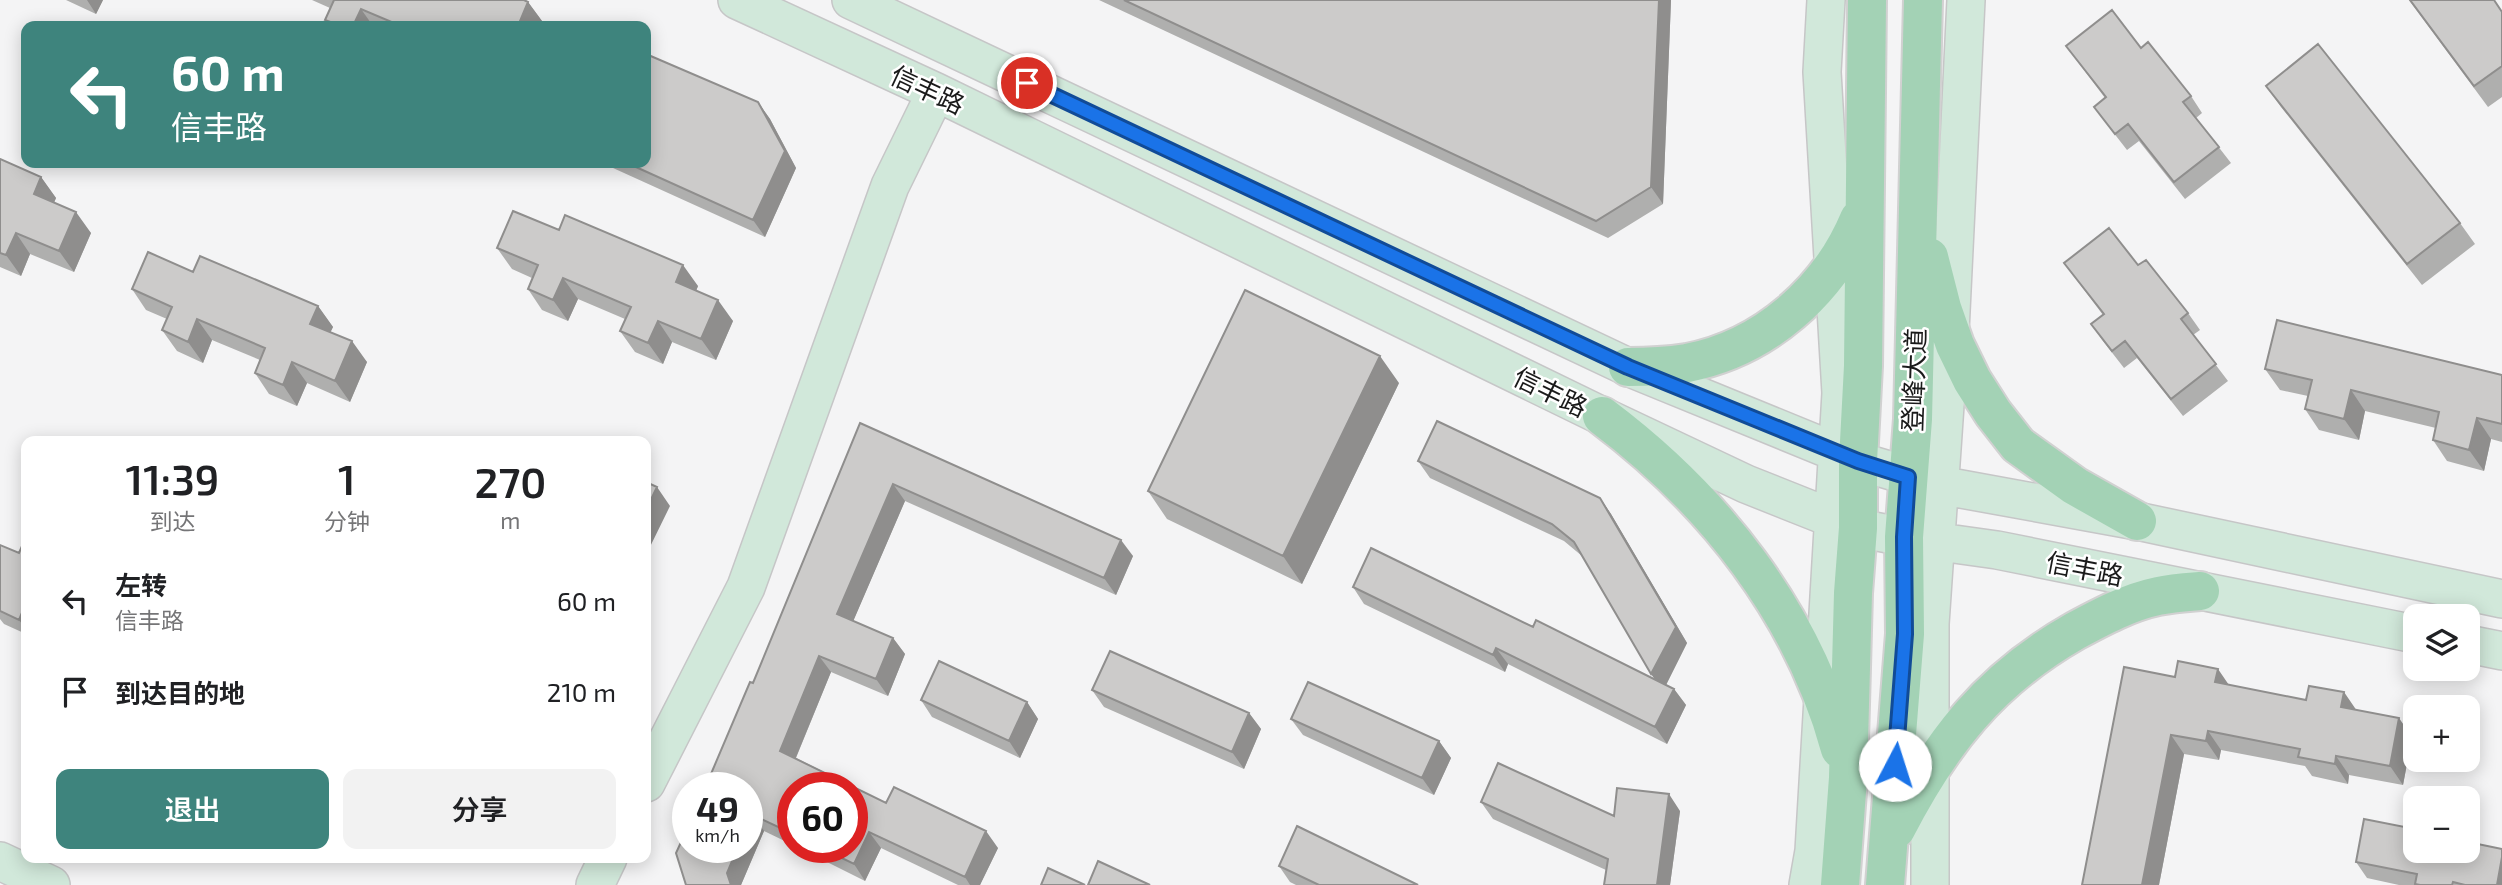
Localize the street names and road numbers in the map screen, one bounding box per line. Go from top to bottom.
street label: 信丰路 [886,58,970,120]
street label: 登峰大道 [1896,327,1930,433]
street label: 信丰路 [1509,360,1593,422]
street label: 信丰路 [2044,545,2126,591]

